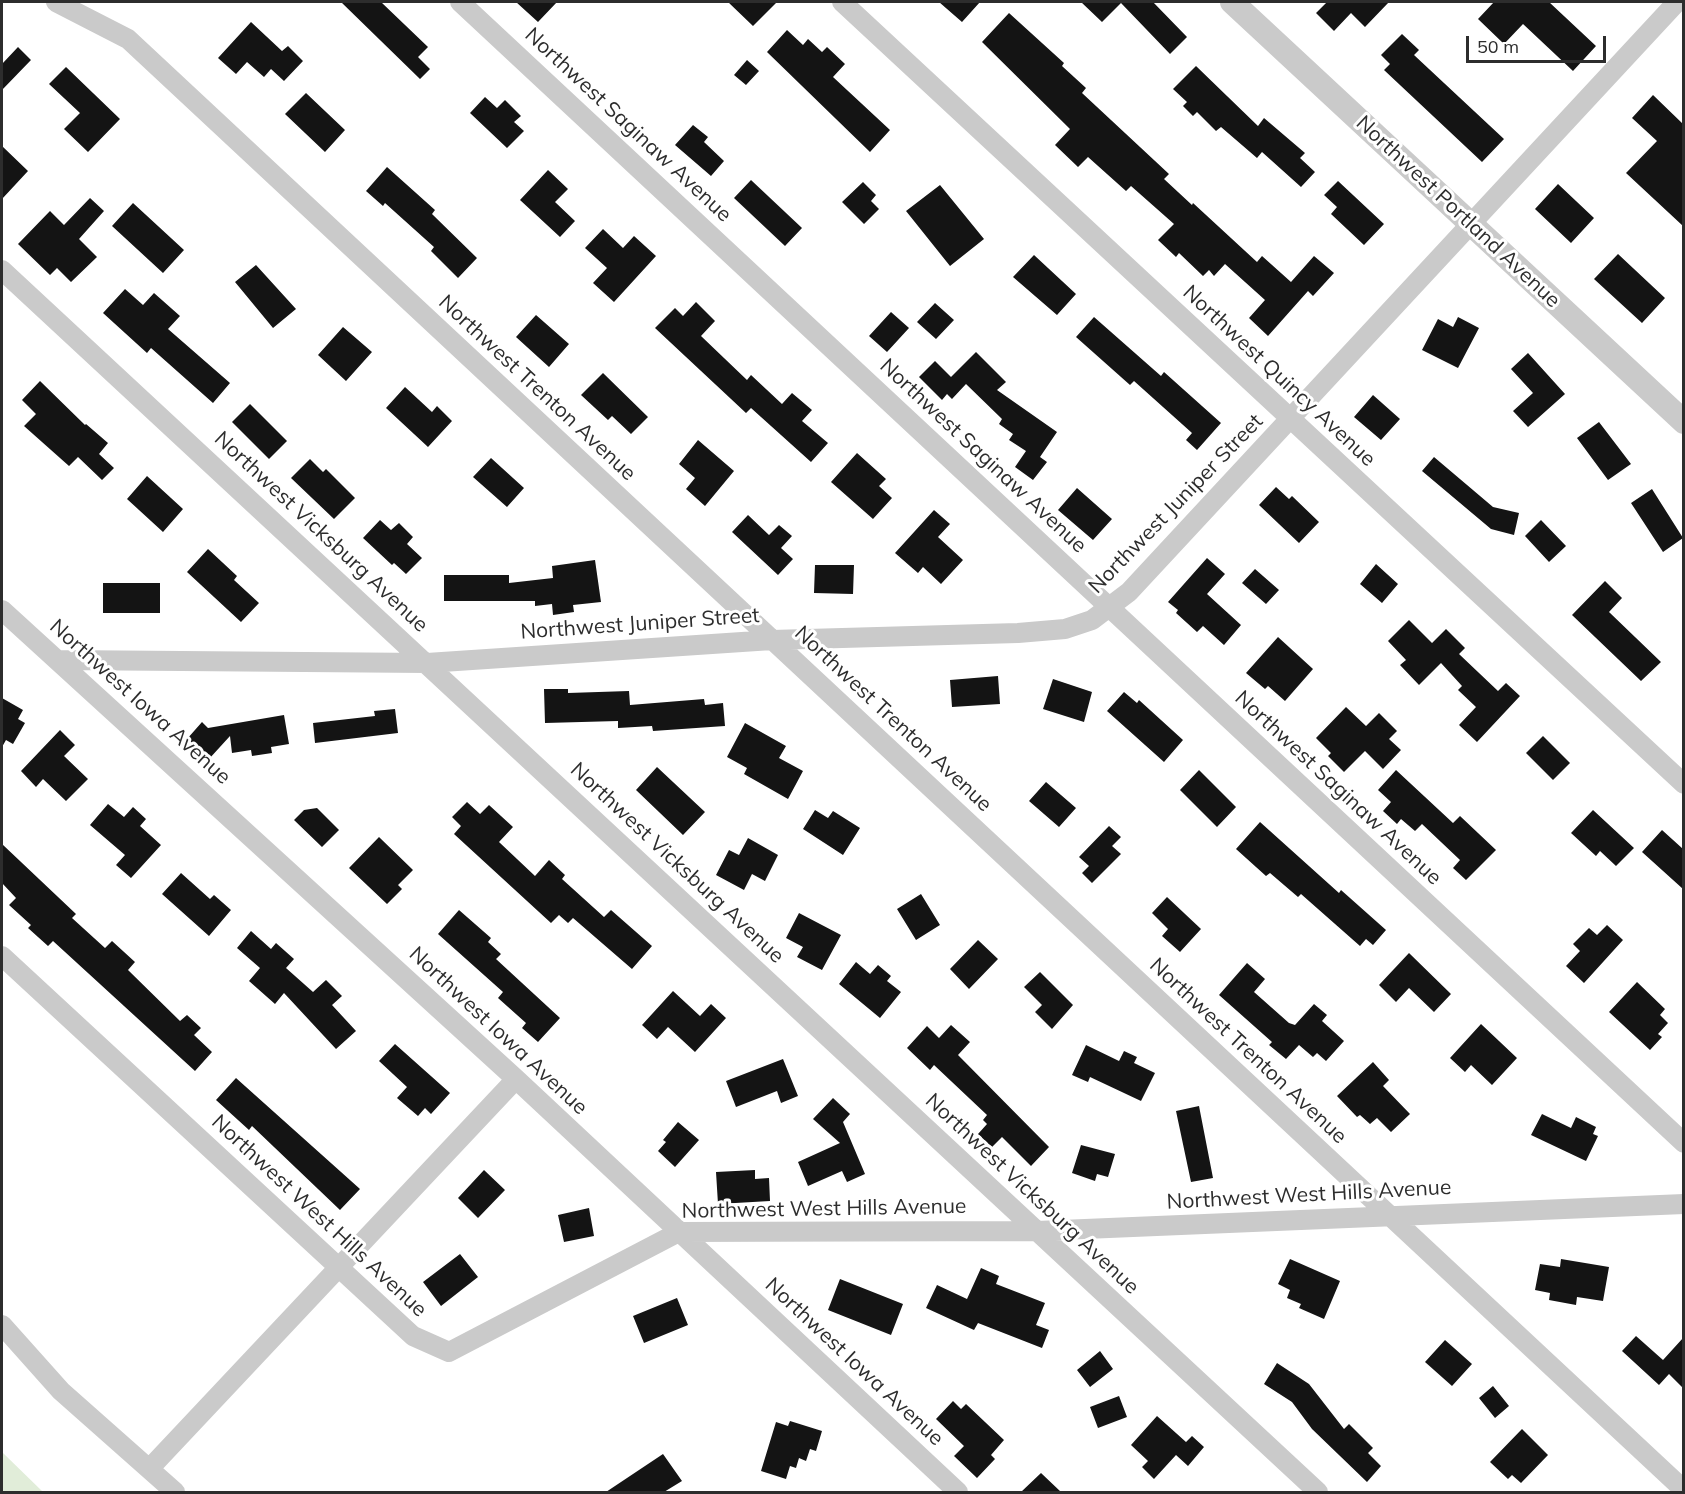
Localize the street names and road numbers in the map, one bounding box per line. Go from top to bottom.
street label: Northwest Saginaw Avenue [520,23,736,227]
street label: Northwest Portland Avenue [1351,111,1565,313]
street label: Northwest Quincy Avenue [1178,280,1380,472]
street label: Northwest Trenton Avenue [433,290,641,486]
street label: Northwest Saginaw Avenue [875,354,1091,558]
street label: Northwest Juniper Street [1084,409,1268,599]
street label: Northwest Vicksburg Avenue [209,426,433,638]
street label: Northwest Juniper Street [520,603,760,645]
street label: Northwest Iowa Avenue [44,614,236,790]
street label: Northwest Trenton Avenue [789,621,997,817]
street label: Northwest Saginaw Avenue [1230,686,1446,890]
street label: Northwest Vicksburg Avenue [565,757,789,969]
street label: Northwest Iowa Avenue [404,942,592,1120]
street label: Northwest Trenton Avenue [1144,953,1352,1149]
street label: Northwest Vicksburg Avenue [920,1088,1144,1300]
street label: Northwest West Hills Avenue [206,1110,432,1322]
street label: Northwest West Hills Avenue [1166,1175,1452,1215]
street label: Northwest West Hills Avenue [681,1194,967,1224]
street label: Northwest Iowa Avenue [760,1273,948,1451]

